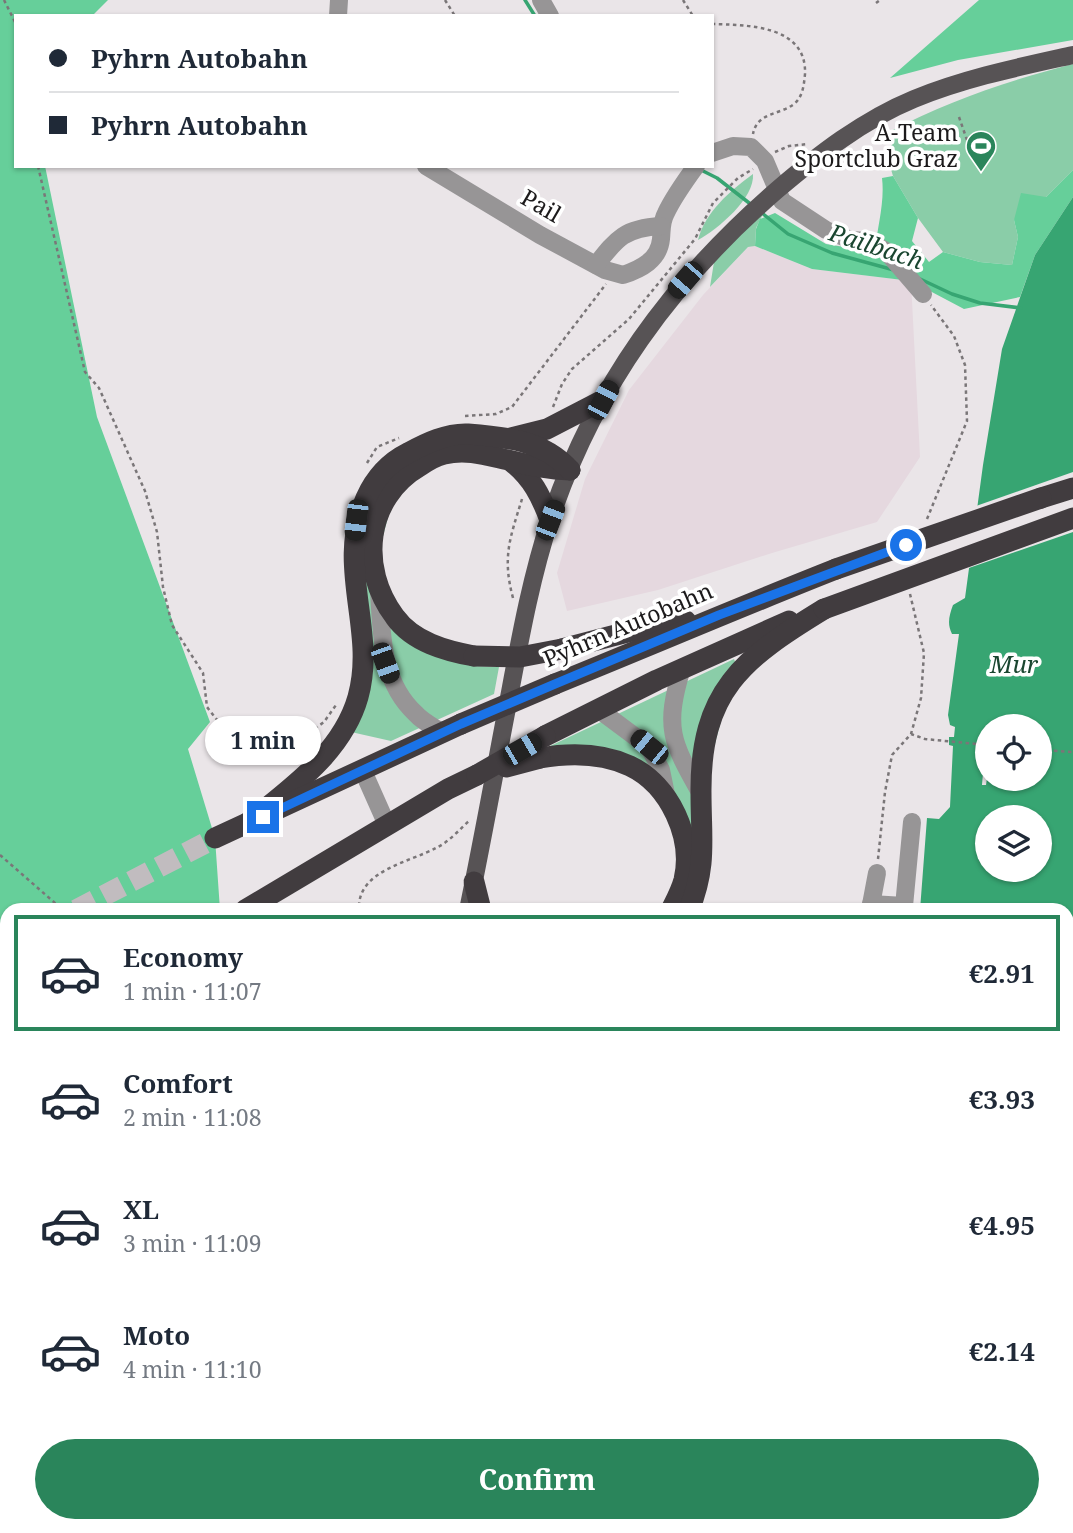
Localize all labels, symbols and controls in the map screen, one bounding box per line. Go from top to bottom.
text: Pyhrn Autobahn [91,40,308,76]
text: Pyhrn Autobahn [91,107,308,143]
place label: A-Team Sportclub Graz [795,116,958,174]
sports icon: A-Team Sportclub Graz [964,129,998,173]
street label: Pail [516,181,567,229]
water label: Pailbach [824,215,928,276]
car [664,257,707,303]
car [584,377,623,423]
car [533,497,568,543]
car [344,498,369,542]
route start [890,529,922,561]
street label: Pyhrn Autobahn [538,574,717,674]
car [368,640,403,686]
water label: Mur [989,647,1039,680]
map controls [975,714,1052,882]
button: locate [975,714,1052,791]
callout: 1 min [205,716,321,764]
text: 1 min [230,724,296,756]
car [627,726,672,768]
car [499,729,546,769]
route end [247,801,279,833]
button: layers [975,805,1052,882]
text: Economy [123,939,243,975]
icon: car [39,942,102,1005]
text: €2.91 [969,955,1035,991]
text: 1 min · 11:07 [123,975,261,1007]
text: Comfort [123,1065,233,1101]
icon: car [39,1068,102,1131]
text: €3.93 [969,1081,1035,1117]
text: 2 min · 11:08 [123,1101,261,1133]
text: XL [123,1191,159,1227]
icon: car [39,1194,102,1257]
text: €4.95 [969,1207,1035,1243]
text: 3 min · 11:09 [123,1227,261,1259]
text: Moto [123,1317,190,1353]
icon: car [39,1320,102,1383]
text: €2.14 [969,1333,1035,1369]
text: 4 min · 11:10 [123,1353,261,1385]
button: Confirm [35,1439,1039,1519]

